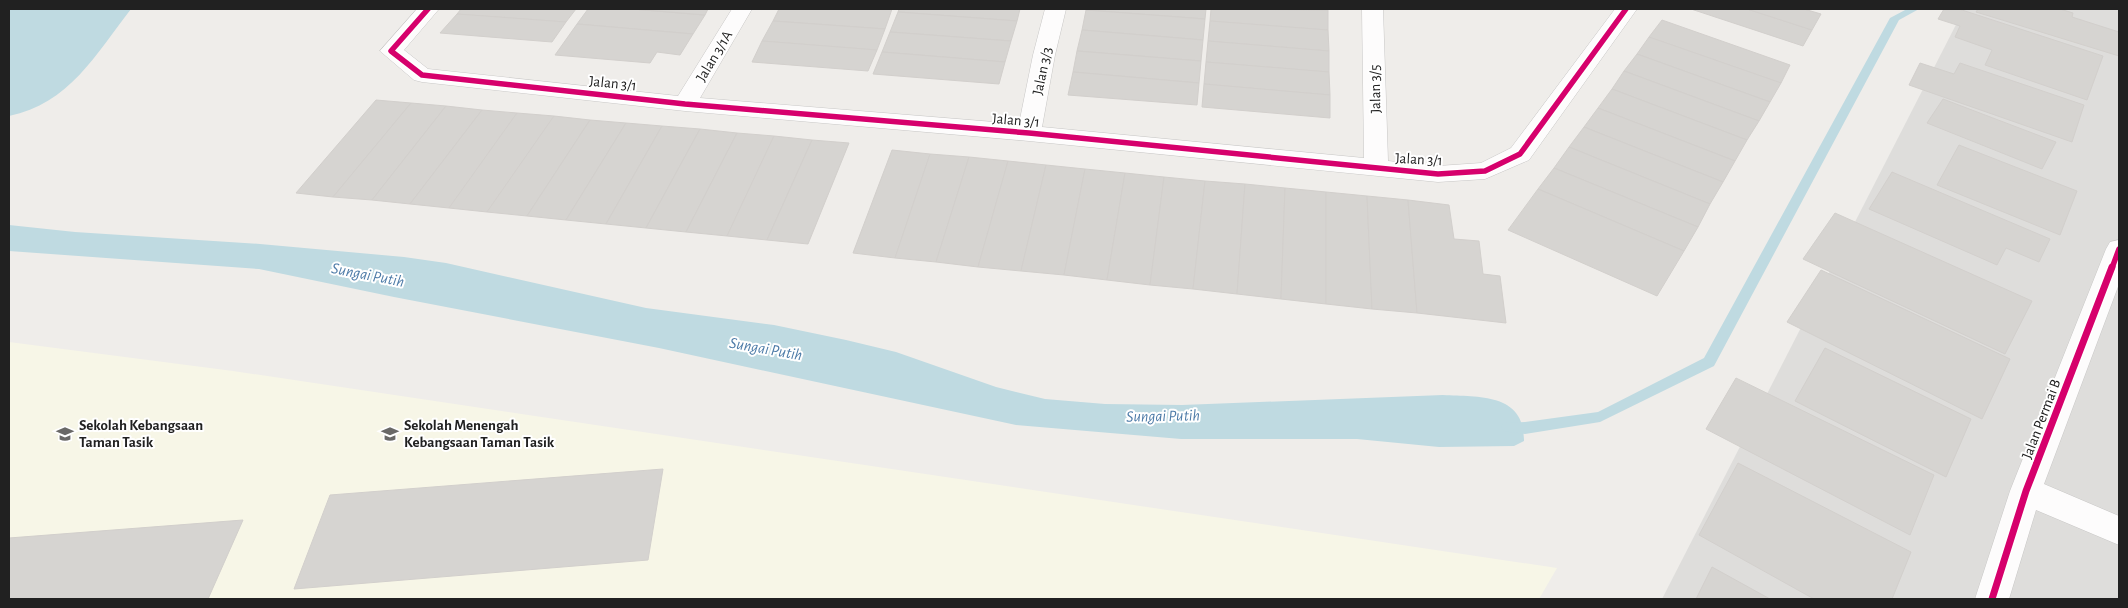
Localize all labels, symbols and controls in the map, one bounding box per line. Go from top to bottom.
street label: Jalan 3/1A [694,28,736,84]
street label: Jalan 3/3 [1030,46,1055,96]
street label: Jalan 3/5 [1368,64,1383,113]
street label: Jalan 3/1 [588,74,637,93]
street label: Jalan 3/1 [992,111,1040,130]
street label: Jalan 3/1 [1395,151,1443,168]
water label: Sungai Putih [330,260,406,290]
water label: Sungai Putih [728,335,803,363]
street label: Jalan Permai B [2019,377,2064,461]
water label: Sungai Putih [1126,407,1200,425]
place label: Sekolah Kebangsaan Taman Tasik [79,418,203,450]
place label: Sekolah Menengah Kebangsaan Taman Tasik [404,418,555,450]
school or university icon: Sekolah Kebangsaan Taman Tasik [55,424,75,444]
school or university icon: Sekolah Menengah Kebangsaan Taman Tasik [380,424,400,444]

